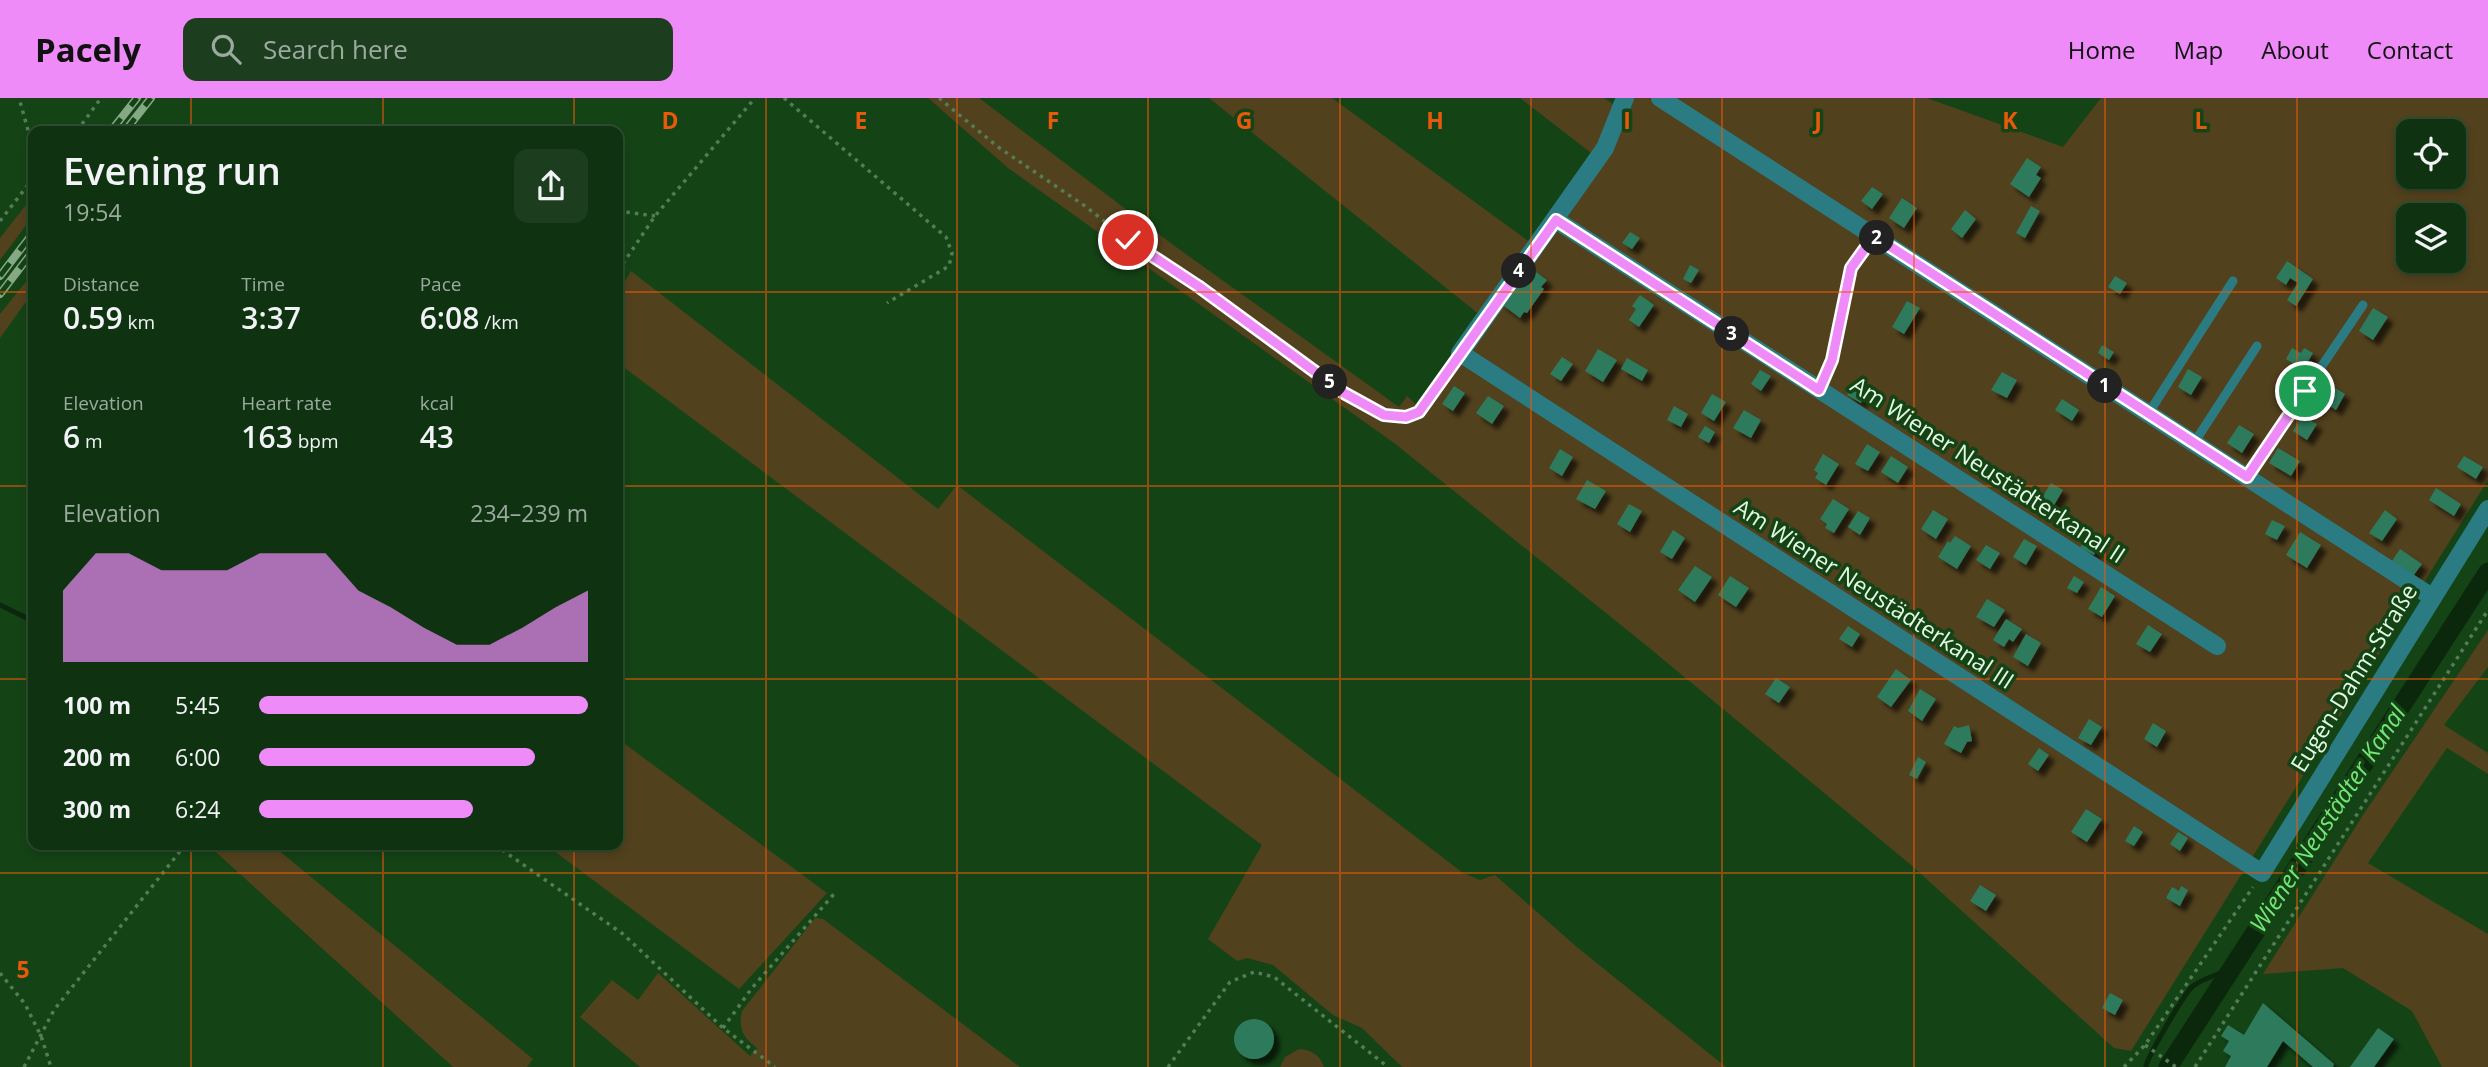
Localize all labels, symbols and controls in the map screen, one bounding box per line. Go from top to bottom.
search box [183,18,673,81]
text: Pacely [35,27,141,72]
icon: search [207,30,245,68]
text: Search here [263,31,408,67]
text: Home [2068,33,2136,66]
text: Map [2174,33,2223,66]
text: About [2261,33,2329,66]
text: Contact [2367,33,2453,66]
text: D [661,104,679,136]
text: E [855,104,867,136]
text: F [1047,104,1059,136]
text: G [1236,104,1252,136]
text: H [1426,104,1444,136]
text: I [1623,104,1631,136]
text: J [1812,104,1822,136]
text: K [2002,104,2018,136]
text: L [2195,104,2208,136]
map controls [2396,119,2466,273]
button: locate [2396,119,2466,189]
text: Evening run [63,144,281,196]
button: share [514,149,588,223]
text: 19:54 [63,196,122,228]
button: layers [2396,203,2466,273]
pin [1098,210,1158,270]
pin: 2 [1860,220,1895,256]
icon: check [1109,221,1147,259]
text: 2 [1871,224,1882,250]
pin: 4 [1502,254,1536,288]
text: 4 [1513,257,1524,283]
text: Distance [63,271,139,297]
text: Time [241,271,285,297]
text: Pace [420,271,461,297]
text: 0.59 [63,297,123,338]
text: 3:37 [241,297,301,338]
text: 6:08 [420,297,479,338]
text: km [123,309,155,335]
text: /km [479,309,519,335]
pin: 3 [1714,316,1750,352]
text: 3 [1726,320,1737,346]
pin [2275,361,2335,421]
pin: 5 [1312,364,1348,400]
text: 5 [1324,368,1335,394]
street label: Am Wiener Neustädterkanal II [1845,368,2132,570]
pin: 1 [2088,368,2122,404]
text: 1 [2099,372,2110,398]
icon: arrive [2286,372,2324,410]
text: Elevation [63,390,144,416]
text: Heart rate [241,390,332,416]
text: kcal [420,390,454,416]
text: 6 [63,416,80,457]
text: 163 [241,416,293,457]
text: 43 [420,416,454,457]
text: m [80,428,103,454]
text: bpm [293,428,339,454]
street label: Am Wiener Neustädterkanal III [1728,490,2021,696]
text: Elevation [63,497,161,529]
text: 234–239 m [470,497,588,529]
street label: Eugen-Dahm-Straße [2282,577,2424,778]
text: 100 m [63,689,131,721]
text: 5:45 [175,689,221,721]
water label: Wiener Neustädter Kanal [2241,698,2413,938]
text: 200 m [63,741,131,773]
text: 6:00 [175,741,221,773]
text: 300 m [63,793,131,825]
text: 6:24 [175,793,221,825]
text: 5 [16,953,30,985]

